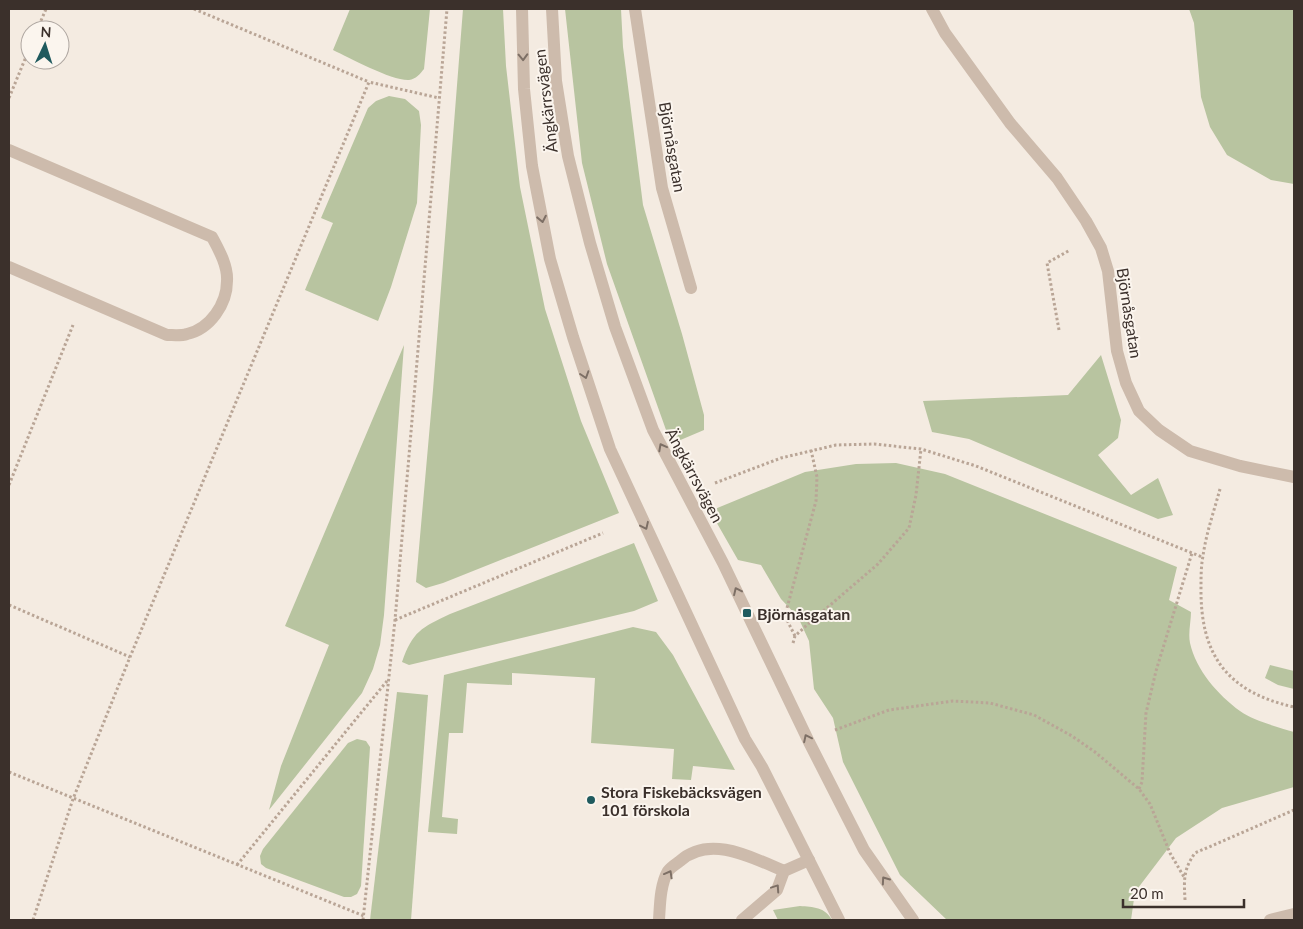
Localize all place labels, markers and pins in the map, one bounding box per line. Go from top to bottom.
place label: Björnåsgatan [757,604,850,623]
marker: Björnåsgatan [741,607,753,619]
place label: Stora Fiskebäcksvägen 101 förskola [601,782,762,819]
marker: Stora Fiskebäcksvägen 101 förskola [585,794,597,806]

